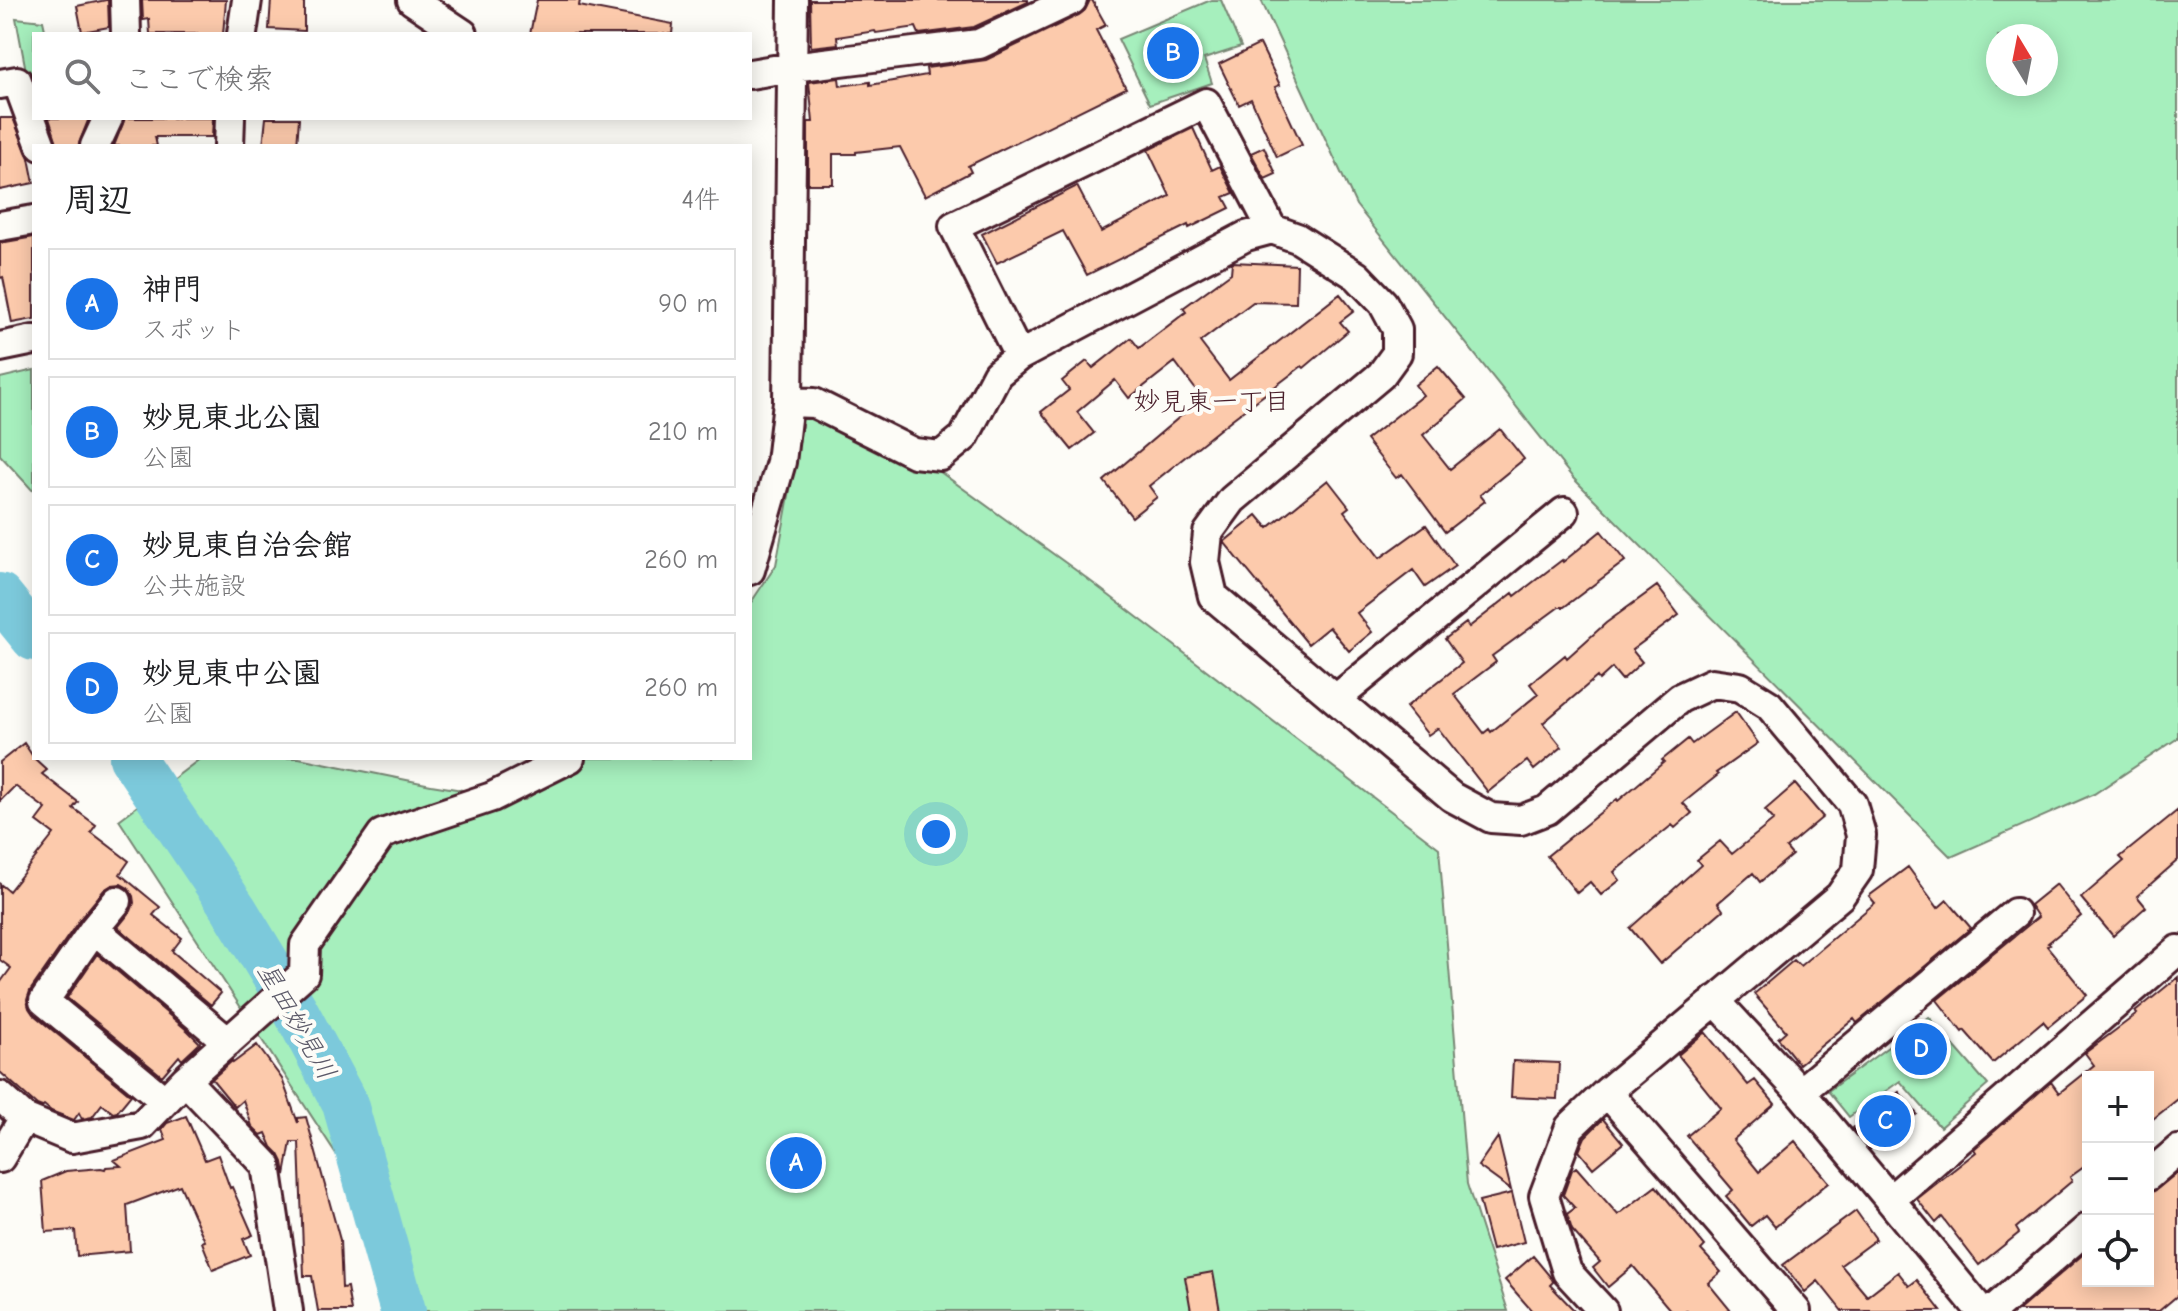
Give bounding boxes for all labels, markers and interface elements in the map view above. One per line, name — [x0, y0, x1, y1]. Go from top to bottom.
pin: B — [1147, 23, 1199, 83]
north arrow — [1986, 24, 2058, 96]
search box — [32, 32, 752, 120]
icon: search — [60, 54, 104, 98]
text: ここで検索 — [124, 62, 274, 97]
text: 周辺 — [64, 180, 132, 220]
text: 4件 — [681, 185, 720, 215]
text: 神門 — [142, 272, 202, 307]
text: A — [85, 289, 99, 319]
text: 90 m — [658, 289, 718, 319]
text: スポット — [142, 315, 246, 345]
district label: 妙見東一丁目 — [1134, 387, 1290, 417]
text: 妙見東北公園 — [142, 400, 322, 435]
text: B — [84, 417, 100, 447]
text: 210 m — [648, 417, 718, 447]
text: 公園 — [142, 443, 194, 473]
text: 妙見東自治会館 — [142, 528, 352, 563]
text: C — [84, 545, 100, 575]
text: 260 m — [644, 545, 718, 575]
text: 公共施設 — [142, 571, 246, 601]
text: 妙見東中公園 — [142, 656, 322, 691]
text: D — [84, 673, 100, 703]
text: 260 m — [644, 673, 718, 703]
text: 公園 — [142, 699, 194, 729]
your location — [916, 814, 956, 854]
water label: 星田妙見川 — [251, 958, 342, 1085]
pin: D — [1895, 1019, 1947, 1079]
map controls — [2082, 1071, 2154, 1287]
button: + — [2082, 1071, 2154, 1143]
pin: C — [1859, 1091, 1911, 1151]
pin: A — [770, 1133, 822, 1193]
button: − — [2082, 1143, 2154, 1215]
button: locate — [2082, 1215, 2154, 1287]

